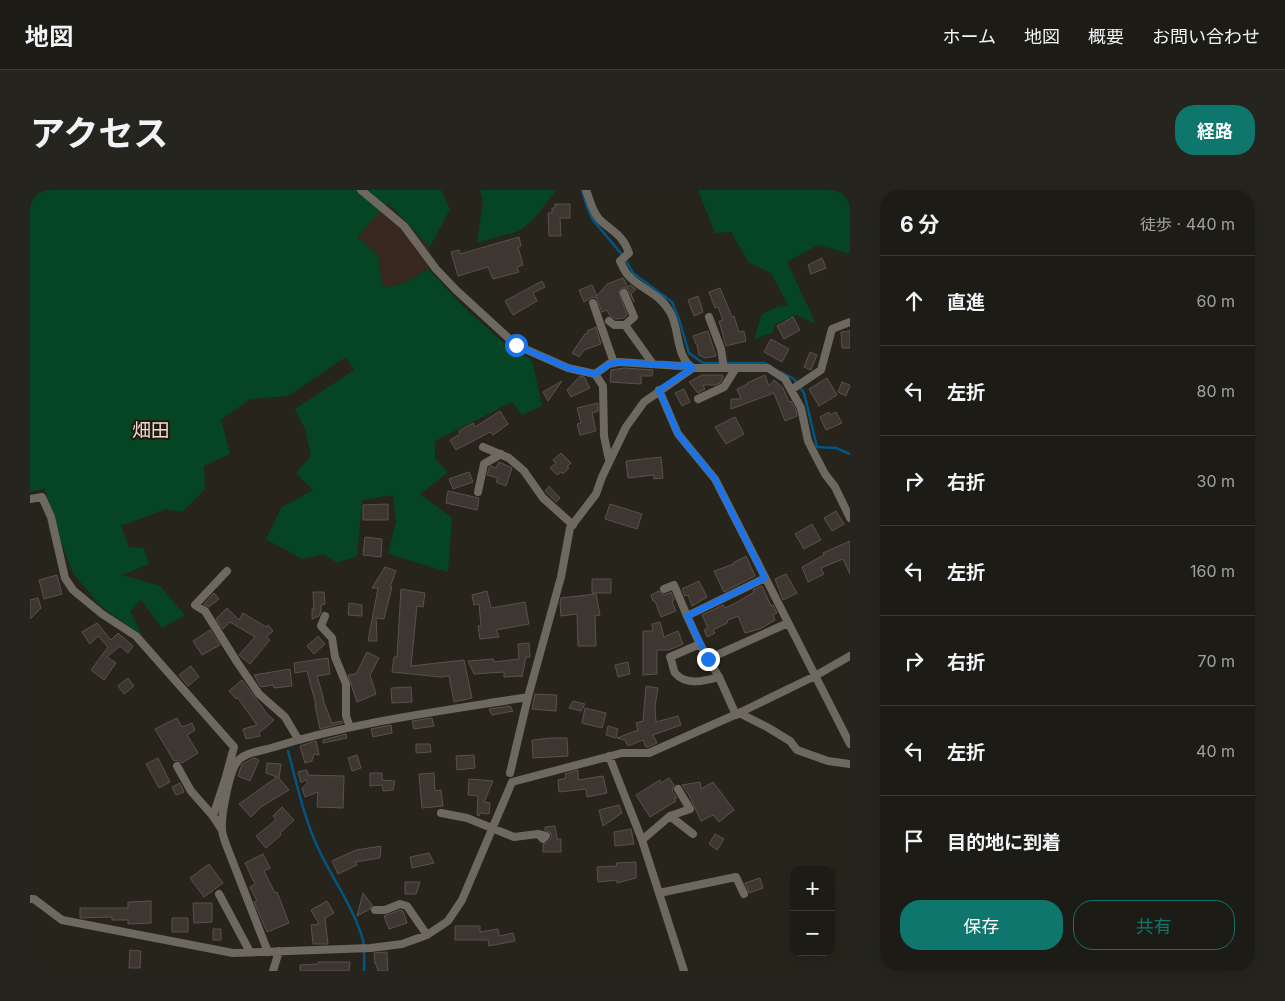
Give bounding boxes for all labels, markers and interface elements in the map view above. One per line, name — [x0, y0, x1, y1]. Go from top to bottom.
text: 地図 — [25, 22, 73, 51]
text: ホーム — [943, 26, 996, 47]
text: 地図 — [1024, 26, 1060, 47]
text: 概要 — [1088, 26, 1124, 47]
text: お問い合わせ — [1152, 26, 1260, 47]
button: 経路 — [1175, 105, 1255, 155]
text: アクセス — [30, 112, 168, 154]
text: 6 分 — [900, 212, 940, 237]
text: 徒歩 · 440 m — [1140, 214, 1235, 234]
icon: ahead — [900, 287, 928, 315]
text: 直進 — [947, 291, 985, 314]
text: 60 m — [1196, 291, 1235, 311]
route start — [505, 334, 528, 357]
icon: left — [900, 377, 928, 405]
text: 左折 — [947, 381, 985, 404]
text: 80 m — [1196, 381, 1235, 401]
district label: 畑田 — [132, 419, 170, 442]
icon: right — [900, 467, 928, 495]
text: 右折 — [947, 471, 985, 494]
text: 30 m — [1197, 471, 1235, 491]
icon: left — [900, 557, 928, 585]
text: 左折 — [947, 561, 985, 584]
text: 160 m — [1190, 561, 1235, 581]
icon: right — [900, 647, 928, 675]
route end — [697, 648, 720, 671]
text: 右折 — [947, 651, 985, 674]
text: 70 m — [1198, 651, 1235, 671]
icon: left — [900, 737, 928, 765]
text: 左折 — [947, 741, 985, 764]
text: 40 m — [1196, 741, 1235, 761]
icon: arrive — [900, 827, 928, 855]
text: 目的地に到着 — [947, 831, 1061, 854]
map controls — [790, 866, 835, 956]
button: + — [790, 866, 835, 911]
button: 保存 — [900, 900, 1063, 950]
button: 共有 — [1073, 900, 1235, 950]
button: − — [790, 911, 835, 956]

